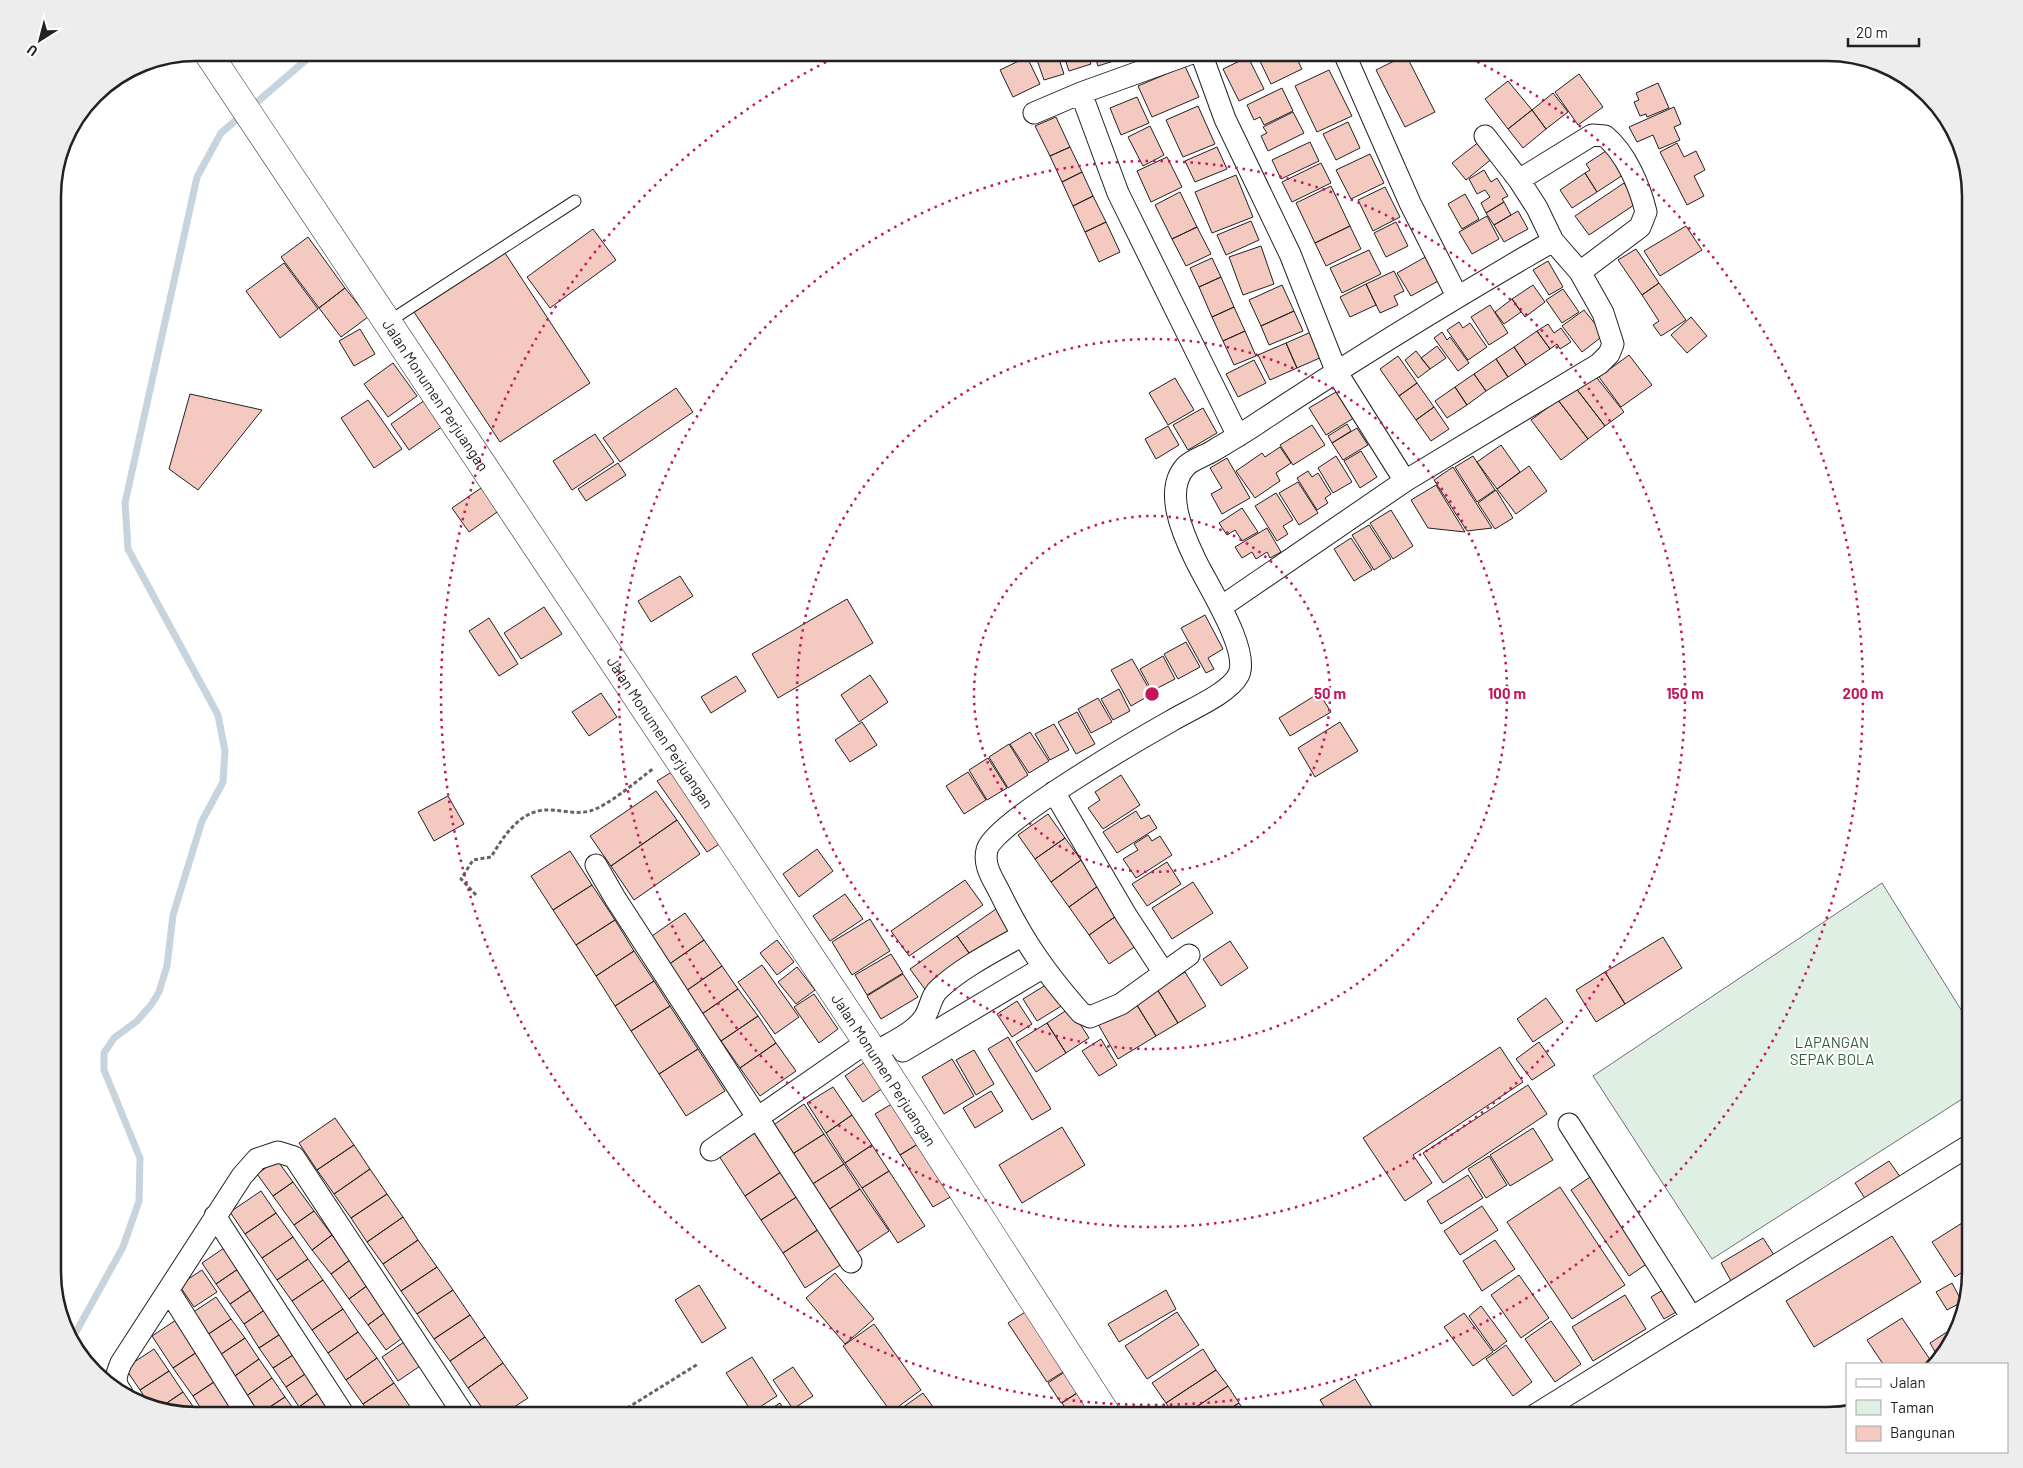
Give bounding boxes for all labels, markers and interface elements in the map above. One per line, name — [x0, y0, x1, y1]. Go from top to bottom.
north arrow — [15, 15, 65, 65]
scale bar — [1848, 15, 1919, 47]
text: 20 m — [1856, 23, 1888, 41]
text: U — [23, 41, 41, 60]
street label: Jalan Monumen Perjuangan — [379, 316, 493, 474]
street label: Jalan Monumen Perjuangan — [604, 653, 717, 811]
text: 50 m — [1314, 684, 1346, 702]
text: 100 m — [1488, 684, 1526, 702]
text: 150 m — [1666, 684, 1704, 702]
text: 200 m — [1842, 684, 1884, 702]
centre of rings — [1143, 685, 1161, 703]
street label: Jalan Monumen Perjuangan — [828, 990, 940, 1149]
park label: LAPANGAN SEPAK BOLA — [1790, 1033, 1874, 1068]
legend — [1846, 1363, 2008, 1453]
text: Jalan — [1890, 1373, 1926, 1391]
text: Taman — [1890, 1398, 1934, 1416]
text: Bangunan — [1890, 1423, 1955, 1441]

